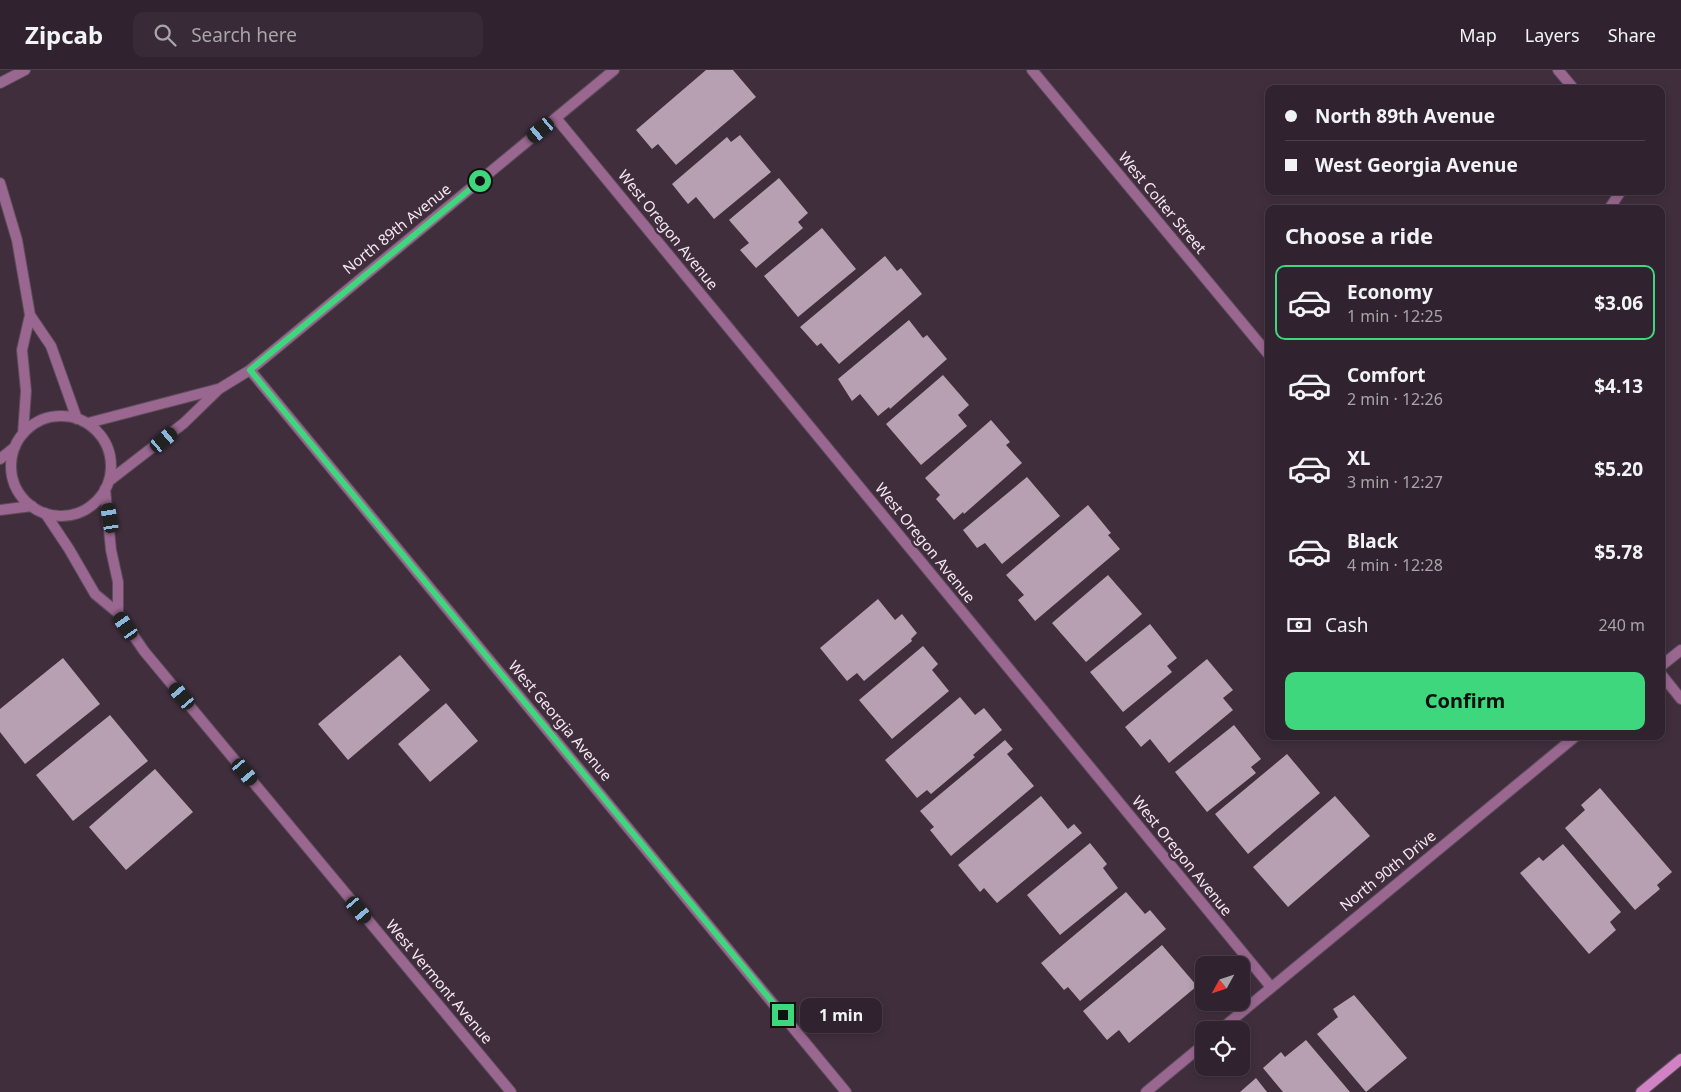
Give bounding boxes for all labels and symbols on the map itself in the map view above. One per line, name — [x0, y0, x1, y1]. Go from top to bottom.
car — [524, 115, 557, 145]
street label: West Colter Street — [1114, 147, 1212, 258]
street label: West Oregon Avenue — [614, 165, 723, 293]
route start — [469, 170, 491, 192]
street label: North 89th Avenue — [338, 178, 455, 278]
car — [147, 425, 180, 455]
street label: West Oregon Avenue — [871, 478, 980, 606]
car — [100, 502, 119, 534]
car — [111, 609, 140, 643]
street label: West Georgia Avenue — [505, 656, 617, 785]
car — [166, 680, 197, 712]
car — [229, 756, 260, 788]
street label: West Oregon Avenue — [1128, 791, 1237, 919]
street label: North 90th Drive — [1335, 825, 1440, 915]
car — [343, 894, 374, 926]
street label: West Vermont Avenue — [382, 915, 498, 1048]
north arrow — [1195, 956, 1250, 1011]
callout: 1 min — [800, 998, 883, 1032]
route end — [772, 1004, 794, 1026]

